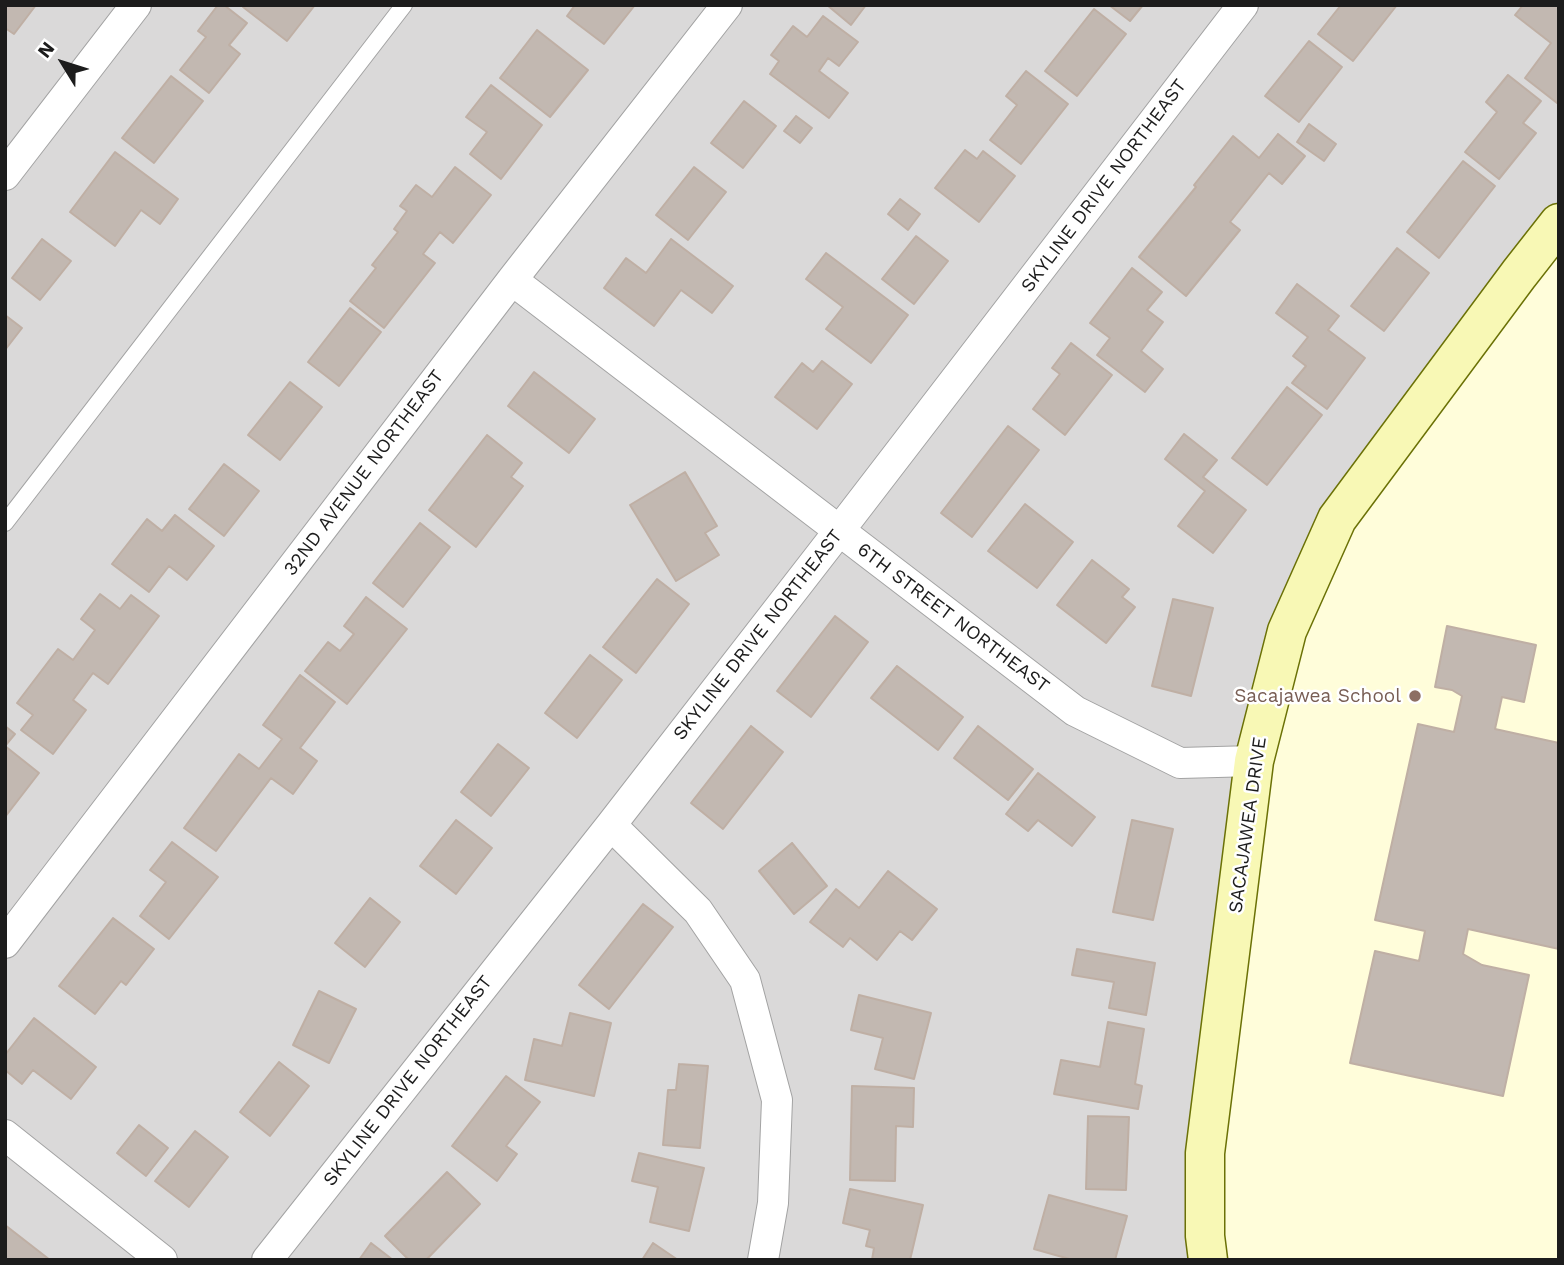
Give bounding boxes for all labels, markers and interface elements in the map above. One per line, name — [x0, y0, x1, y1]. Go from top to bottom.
north arrow — [28, 28, 98, 98]
text: N — [33, 37, 59, 62]
street label: SKYLINE DRIVE NORTHEAST — [1016, 75, 1192, 297]
street label: 32ND AVENUE NORTHEAST — [279, 366, 449, 580]
street label: SKYLINE DRIVE NORTHEAST — [669, 525, 847, 745]
street label: 6TH STREET NORTHEAST — [852, 538, 1054, 698]
place label: Sacajawea School — [1234, 685, 1401, 707]
marker: Sacajawea School — [1407, 688, 1423, 704]
street label: SACAJAWEA DRIVE — [1224, 735, 1272, 915]
street label: SKYLINE DRIVE NORTHEAST — [319, 971, 497, 1191]

